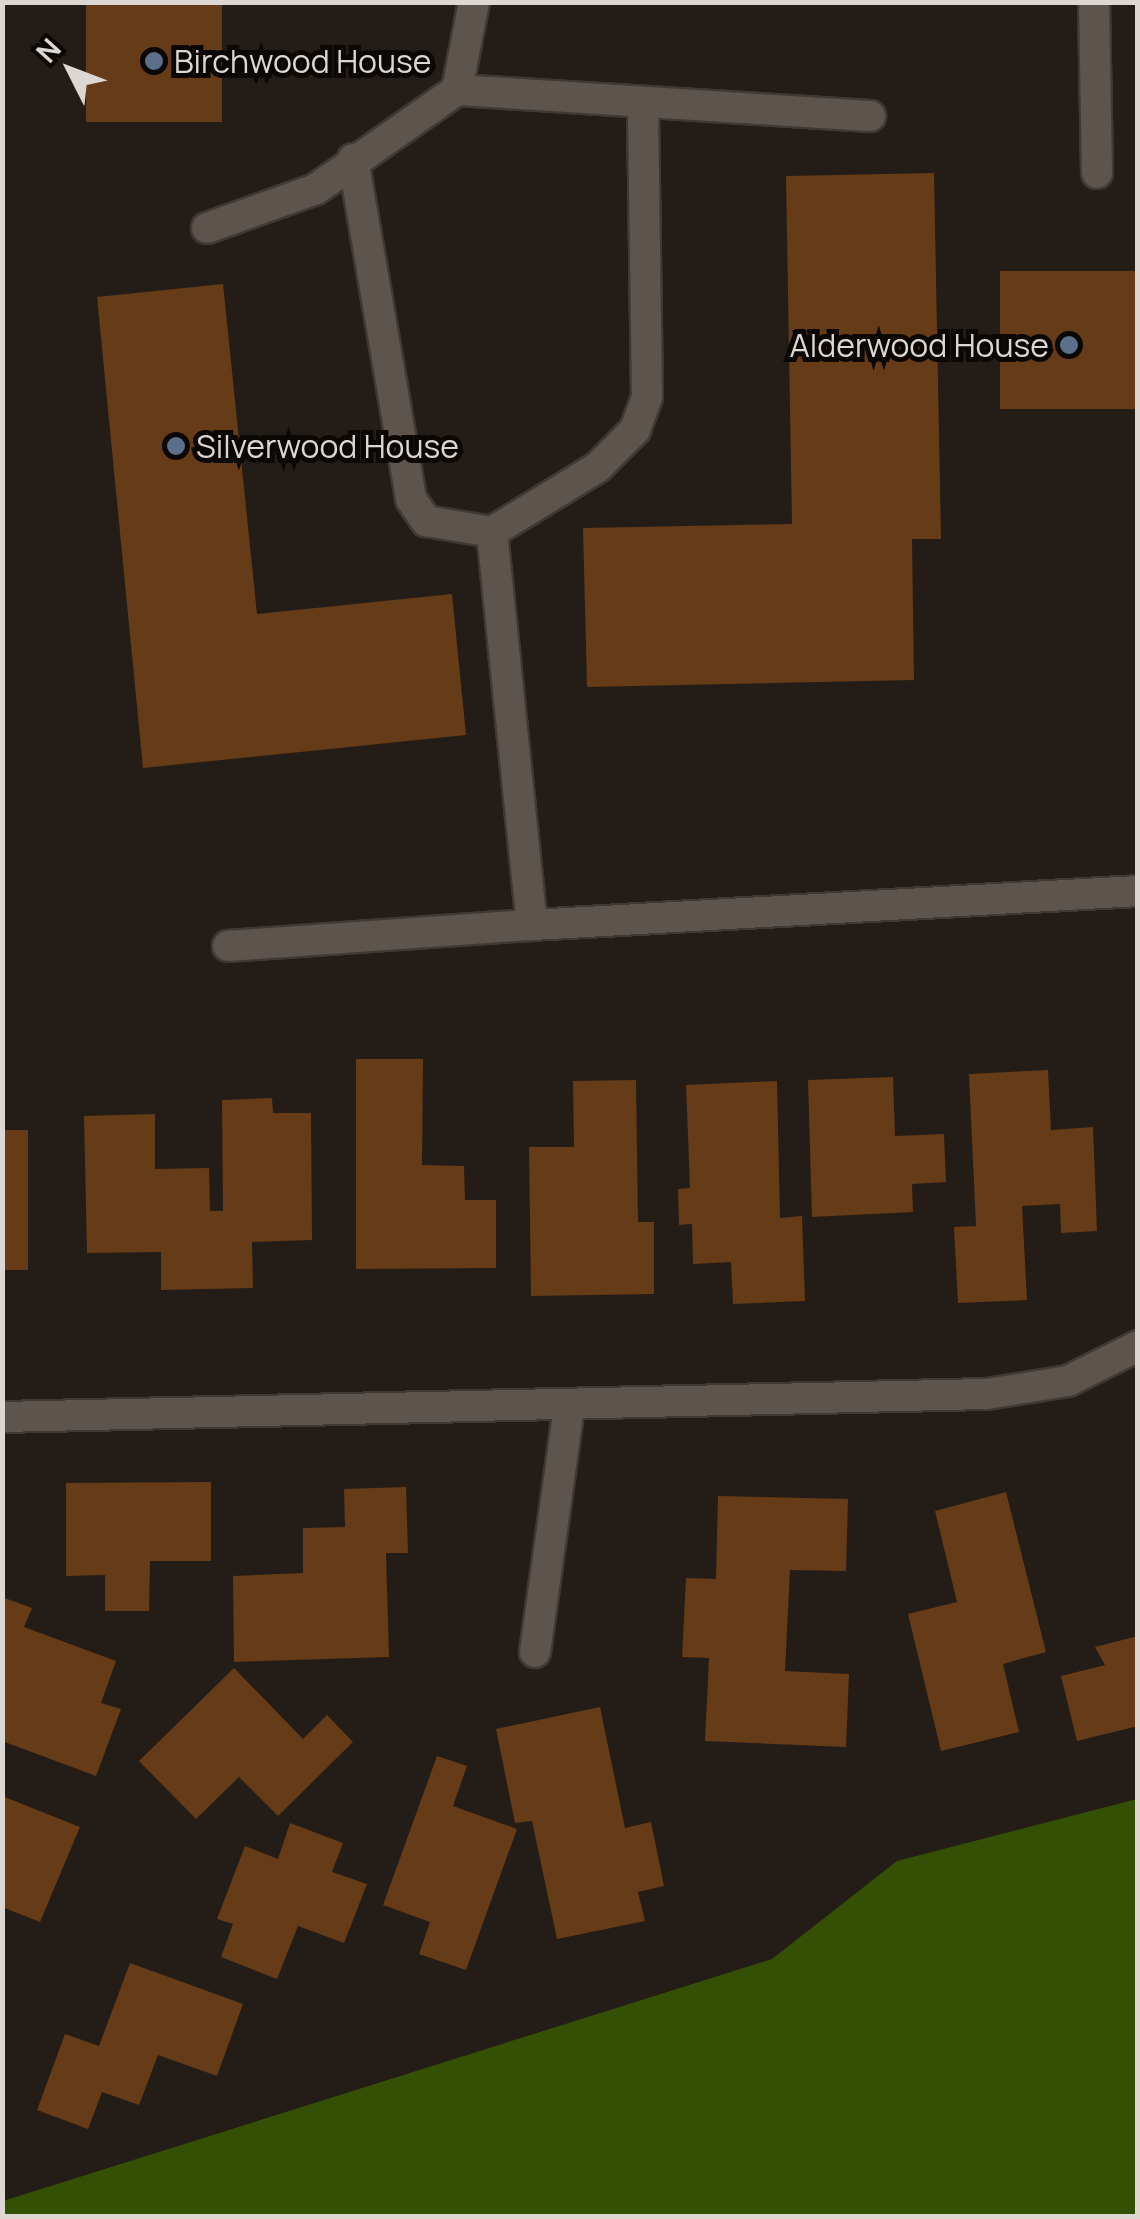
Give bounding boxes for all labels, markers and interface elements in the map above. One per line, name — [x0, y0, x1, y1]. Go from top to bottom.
north arrow — [20, 20, 120, 120]
text: N — [27, 30, 69, 70]
place label: Birchwood House — [174, 42, 432, 80]
marker: Birchwood House — [143, 50, 165, 72]
place label: Alderwood House — [790, 326, 1049, 364]
marker: Alderwood House — [1058, 334, 1080, 356]
place label: Silverwood House — [196, 427, 459, 465]
marker: Silverwood House — [165, 435, 187, 457]

